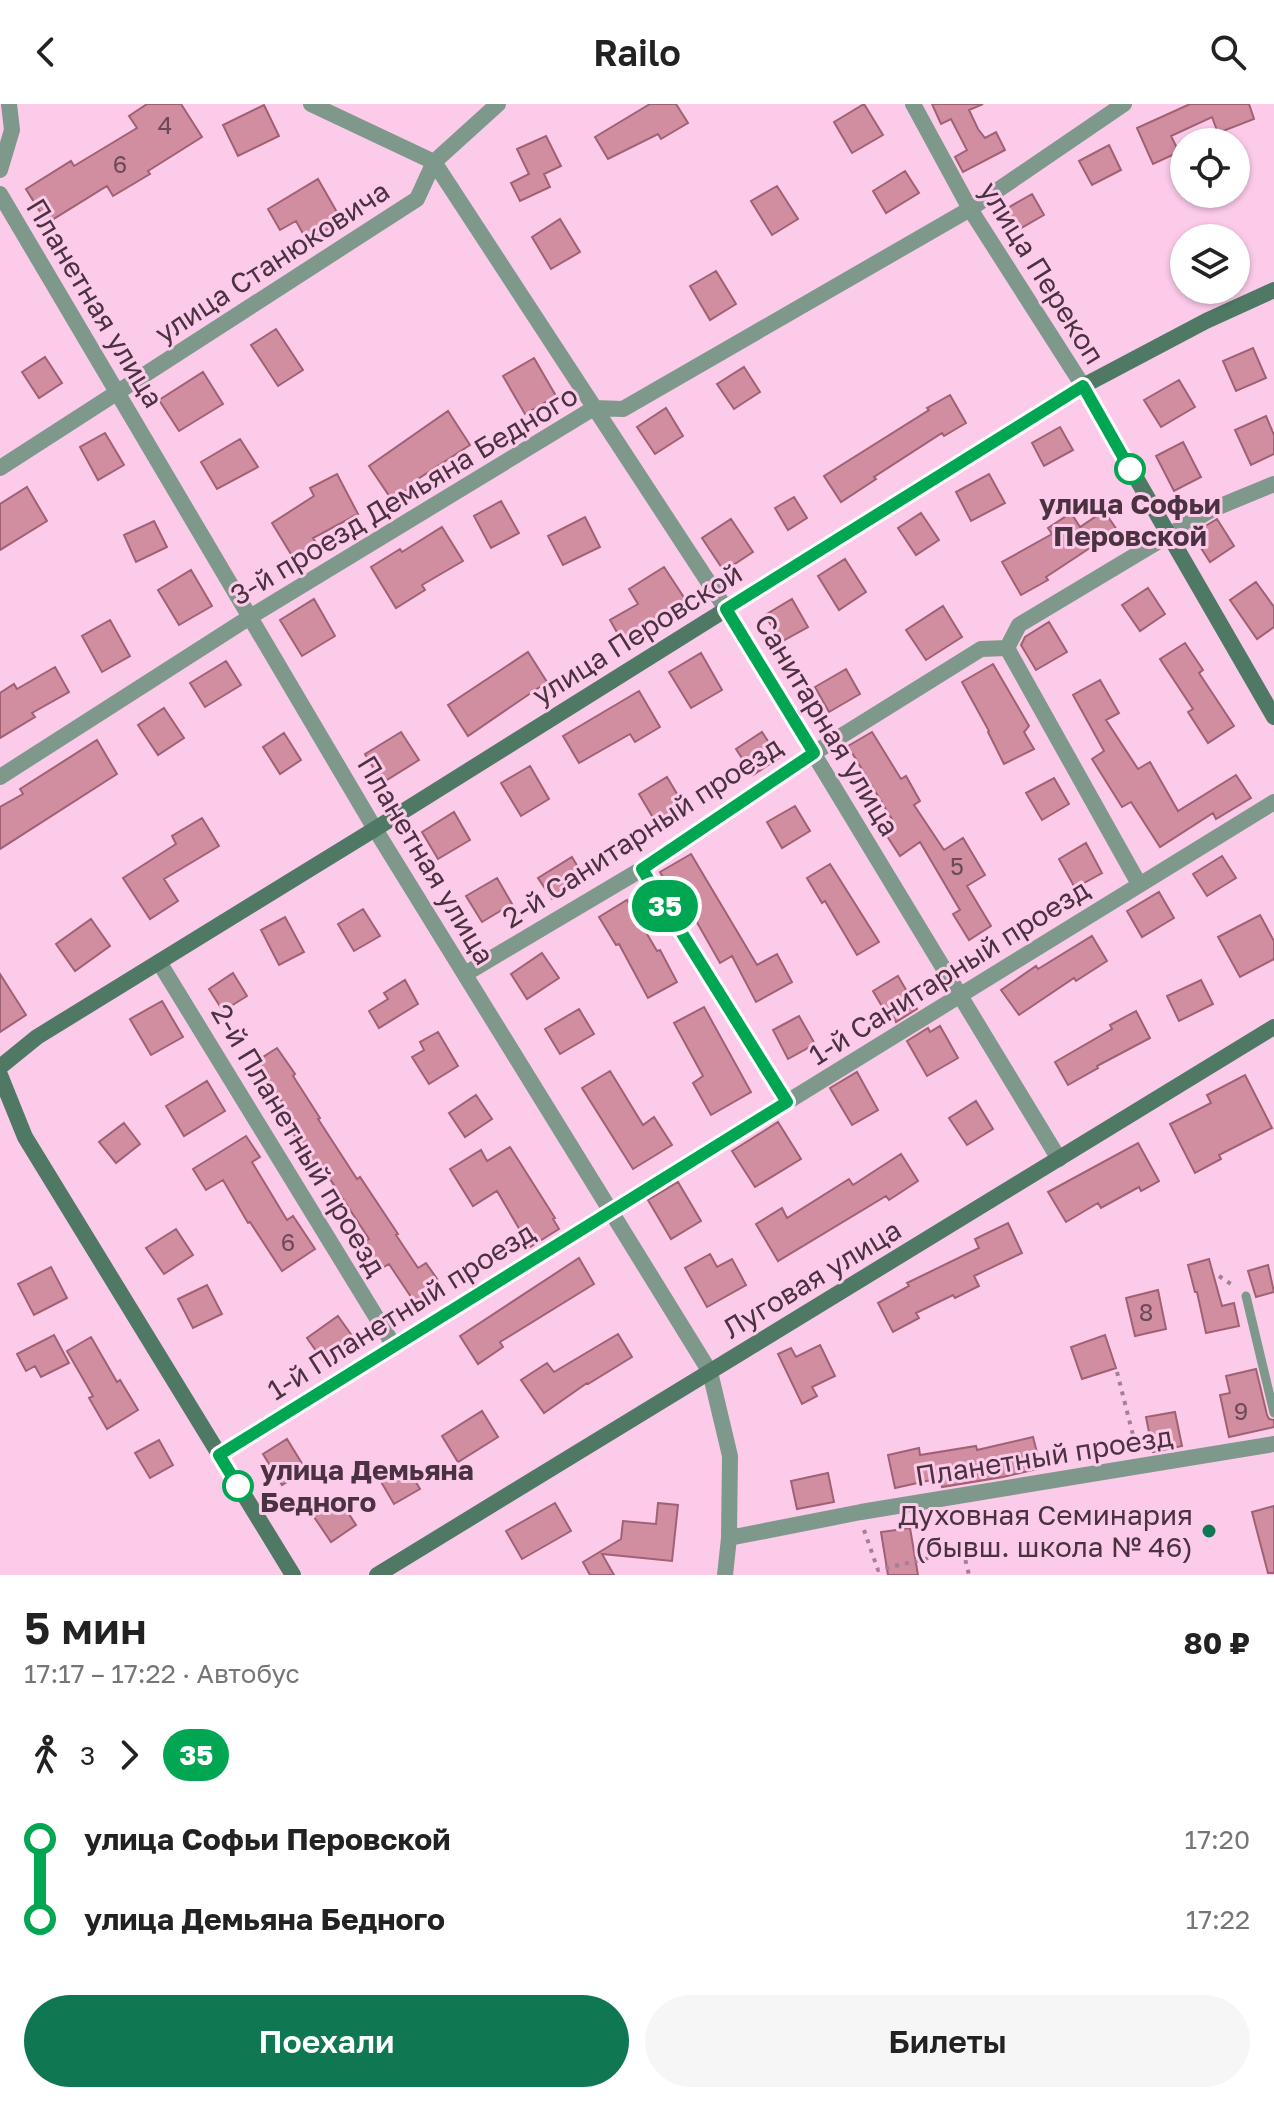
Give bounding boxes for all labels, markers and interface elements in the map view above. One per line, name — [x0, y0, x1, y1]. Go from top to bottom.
icon: back — [24, 30, 68, 74]
icon: search — [1206, 30, 1250, 74]
text: Railo — [593, 31, 681, 74]
house number: 4 — [158, 110, 172, 139]
map controls — [1170, 128, 1250, 304]
button: locate — [1170, 128, 1250, 208]
house number: 6 — [113, 149, 127, 178]
street label: улица Станюковича — [148, 174, 395, 350]
street label: улица Перекоп — [973, 175, 1112, 370]
street label: Планетная улица — [20, 192, 171, 413]
button: layers — [1170, 224, 1250, 304]
street label: 3-й проезд Демьяна Бедного — [224, 378, 583, 611]
marker: улица Софьи Перовской — [1115, 454, 1145, 484]
place label: улица Софьи Перовской — [1039, 487, 1221, 552]
street label: улица Перовской — [526, 556, 748, 711]
street label: Санитарная улица — [748, 608, 907, 842]
street label: 2-й Санитарный проезд — [496, 729, 788, 934]
street label: Планетная улица — [351, 749, 502, 970]
house number: 5 — [950, 851, 964, 880]
street label: 1-й Санитарный проезд — [803, 872, 1095, 1071]
line badge: 35 — [629, 880, 701, 932]
text: 35 — [648, 889, 682, 922]
street label: 2-й Планетный проезд — [205, 998, 394, 1282]
street label: Луговая улица — [717, 1212, 907, 1345]
street label: 1-й Планетный проезд — [261, 1215, 540, 1406]
house number: 6 — [281, 1227, 295, 1256]
house number: 8 — [1139, 1297, 1153, 1326]
house number: 9 — [1234, 1396, 1248, 1425]
street label: Планетный проезд — [913, 1419, 1175, 1492]
place label: улица Демьяна Бедного — [260, 1453, 474, 1518]
marker: улица Демьяна Бедного — [223, 1471, 253, 1501]
place label: Духовная Семинария (бывш. школа № 46) — [898, 1498, 1193, 1563]
marker: Духовная Семинария (бывш. школа № 46) — [1200, 1522, 1218, 1540]
text: 5 мин — [24, 1601, 147, 1654]
text: 80 ₽ — [1184, 1625, 1250, 1661]
text: 17:17 – 17:22 · Автобус — [24, 1658, 300, 1689]
icon: walk — [24, 1733, 68, 1777]
icon: forward — [107, 1733, 151, 1777]
text: 35 — [179, 1738, 213, 1771]
text: 3 — [80, 1740, 95, 1771]
text: улица Софьи Перовской — [84, 1821, 451, 1857]
text: 17:20 — [1185, 1824, 1250, 1855]
text: улица Демьяна Бедного — [84, 1901, 445, 1937]
text: 17:22 — [1186, 1904, 1250, 1935]
button: Поехали — [24, 1995, 629, 2087]
button: Билеты — [645, 1995, 1250, 2087]

